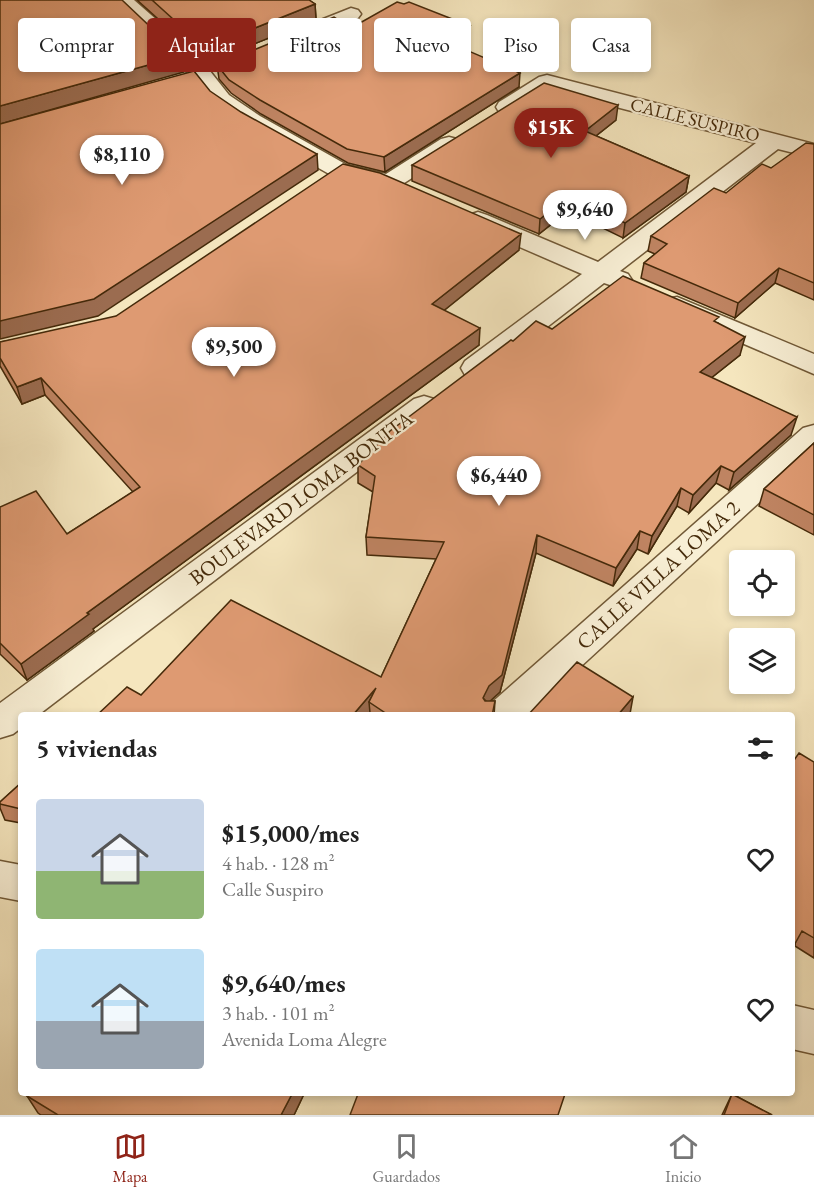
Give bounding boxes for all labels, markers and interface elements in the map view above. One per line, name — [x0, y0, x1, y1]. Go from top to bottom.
chip: Comprar — [18, 18, 135, 72]
chip: Alquilar — [147, 18, 256, 72]
chip: Filtros — [268, 18, 362, 72]
chip: Nuevo — [374, 18, 471, 72]
chip: Piso — [483, 18, 559, 72]
chip: Casa — [571, 18, 651, 72]
street label: CALLE SUSPIRO — [628, 92, 762, 147]
pin: $15K — [515, 108, 587, 159]
text: $15K — [528, 114, 574, 140]
pin: $8,110 — [73, 135, 171, 186]
text: $8,110 — [94, 141, 150, 167]
pin: $9,640 — [536, 190, 634, 241]
text: $9,640 — [557, 196, 613, 222]
pin: $9,500 — [185, 327, 283, 378]
text: $9,500 — [206, 333, 262, 359]
street label: BOULEVARD LOMA BONITA — [183, 404, 419, 591]
pin: $6,440 — [450, 456, 548, 507]
text: $6,440 — [471, 462, 527, 488]
street label: CALLE VILLA LOMA 2 — [570, 494, 745, 655]
map controls — [729, 550, 795, 694]
button: locate — [729, 550, 795, 616]
button: layers — [729, 628, 795, 694]
text: 5 viviendas — [36, 731, 157, 765]
icon: filters — [744, 732, 777, 765]
text: $15,000/mes — [222, 816, 359, 850]
icon: home — [84, 823, 156, 895]
icon: heart — [744, 843, 777, 876]
text: 4 hab. · 128 m² — [222, 850, 335, 876]
text: Calle Suspiro — [222, 876, 324, 902]
text: $9,640/mes — [222, 966, 346, 1000]
icon: home — [84, 973, 156, 1045]
icon: heart — [744, 993, 777, 1026]
text: 3 hab. · 101 m² — [222, 1000, 335, 1026]
text: Avenida Loma Alegre — [222, 1026, 387, 1052]
tab: Mapa — [113, 1130, 147, 1187]
tab: Guardados — [373, 1130, 440, 1187]
tab: Inicio — [665, 1130, 701, 1187]

